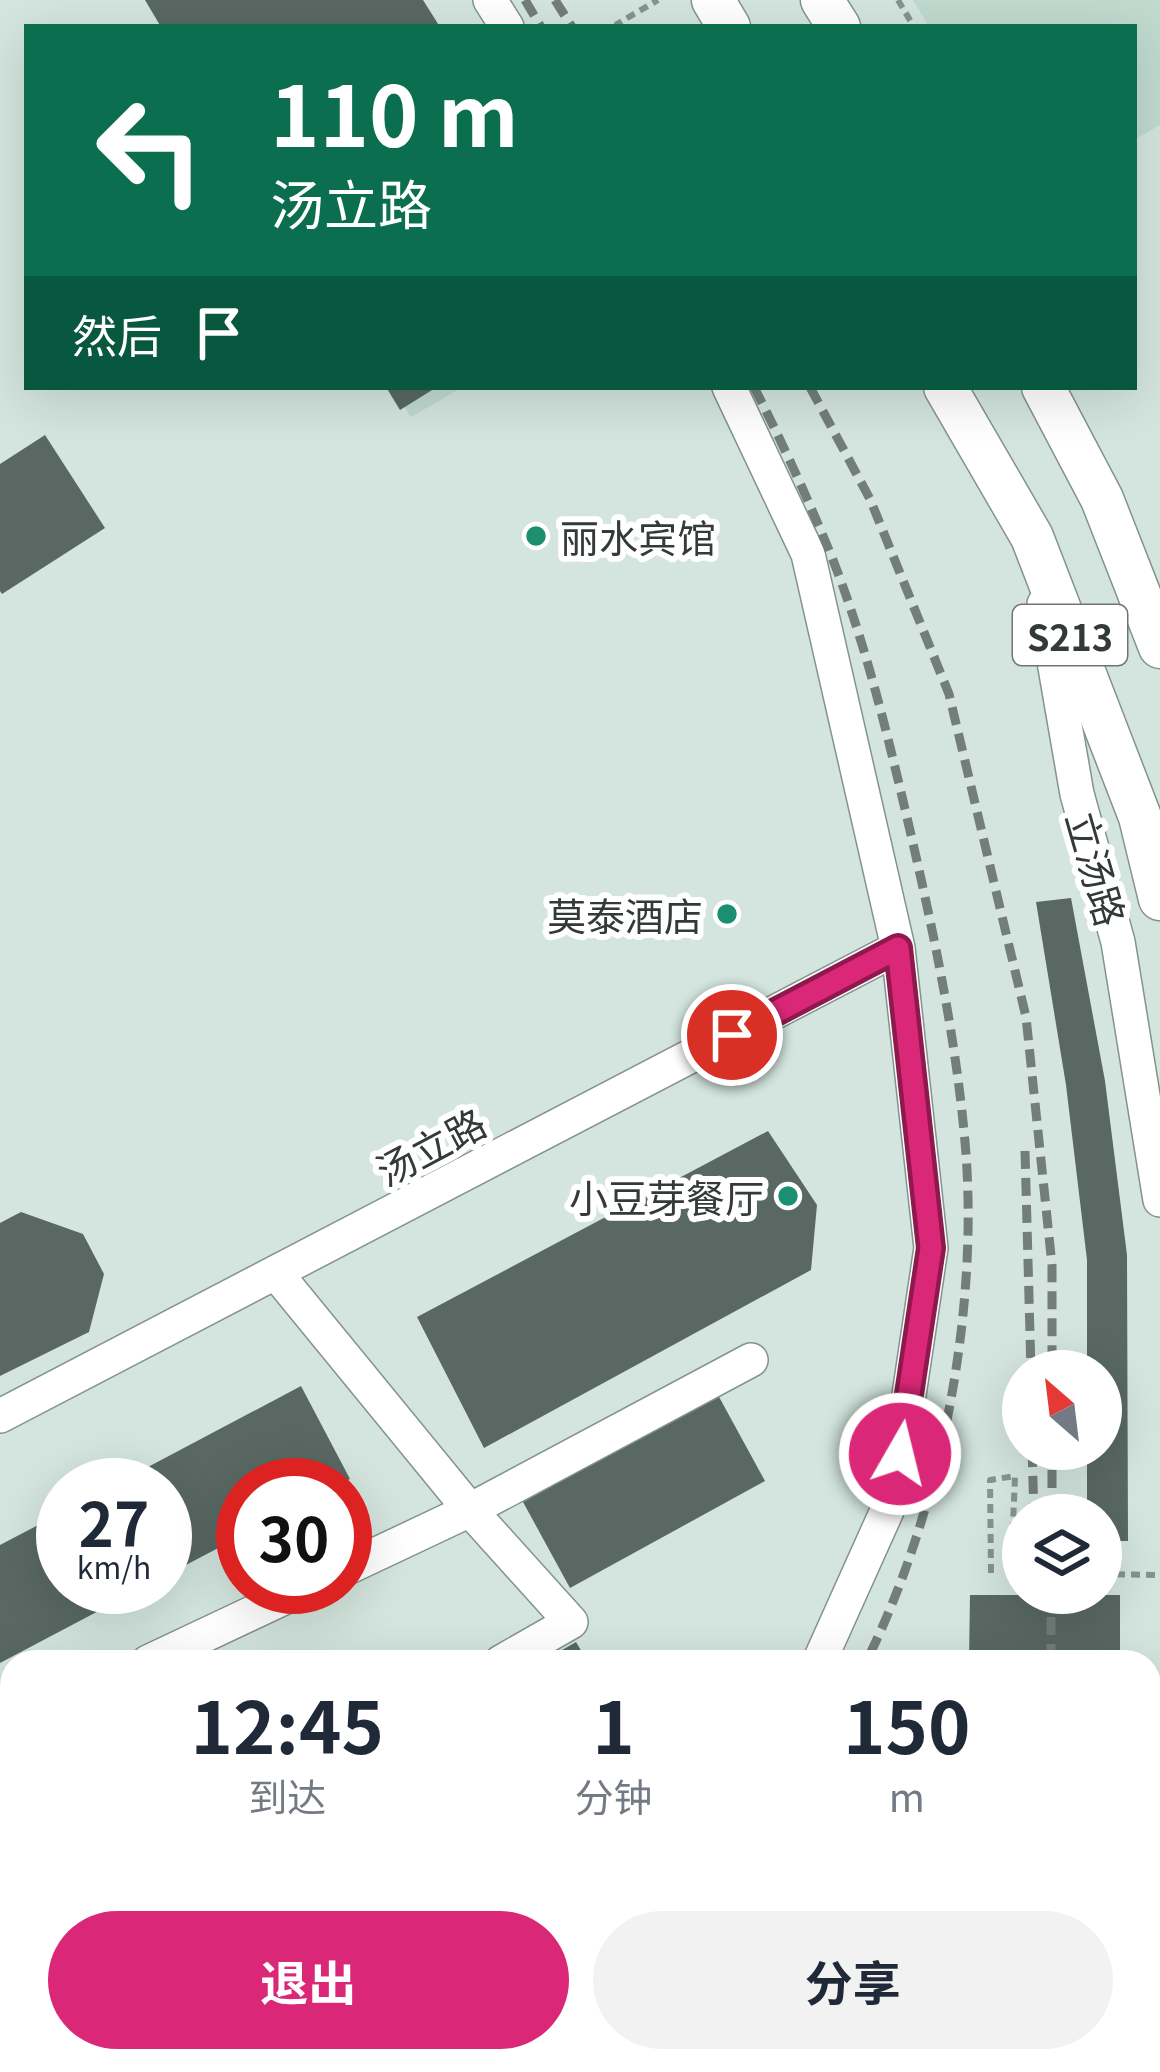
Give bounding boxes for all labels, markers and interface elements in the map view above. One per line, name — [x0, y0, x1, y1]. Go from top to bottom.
text: 110 m — [270, 50, 519, 171]
icon: left — [72, 72, 228, 228]
text: 汤立路 — [270, 162, 432, 241]
icon: arrive — [186, 300, 252, 366]
text: 然后 — [72, 301, 162, 366]
place label: 丽水宾馆 — [560, 508, 716, 564]
marker: 丽水宾馆 — [523, 523, 549, 549]
road number: S213 — [1013, 605, 1127, 665]
street label: 立汤路 — [1055, 804, 1141, 932]
place label: 莫泰酒店 — [547, 886, 703, 942]
marker: 莫泰酒店 — [714, 901, 740, 927]
pin — [681, 984, 783, 1086]
icon: arrive — [699, 1002, 765, 1068]
street label: 汤立路 — [365, 1093, 495, 1197]
place label: 小豆芽餐厅 — [569, 1168, 764, 1224]
marker: 小豆芽餐厅 — [775, 1183, 801, 1209]
north arrow — [1002, 1350, 1122, 1470]
map controls — [1002, 1350, 1122, 1614]
position arrow — [837, 1391, 963, 1517]
speed limit sign: 30 — [216, 1458, 372, 1614]
text: 27 — [79, 1477, 149, 1564]
button: layers — [1002, 1494, 1122, 1614]
text: km/h — [77, 1544, 151, 1588]
text: 12:45 — [191, 1670, 384, 1775]
text: 1 — [592, 1670, 635, 1775]
text: 150 — [843, 1670, 970, 1775]
text: 到达 — [248, 1767, 326, 1823]
text: 分钟 — [574, 1767, 652, 1823]
text: m — [889, 1767, 925, 1823]
button: 退出 — [48, 1911, 569, 2049]
button: 分享 — [593, 1911, 1113, 2049]

